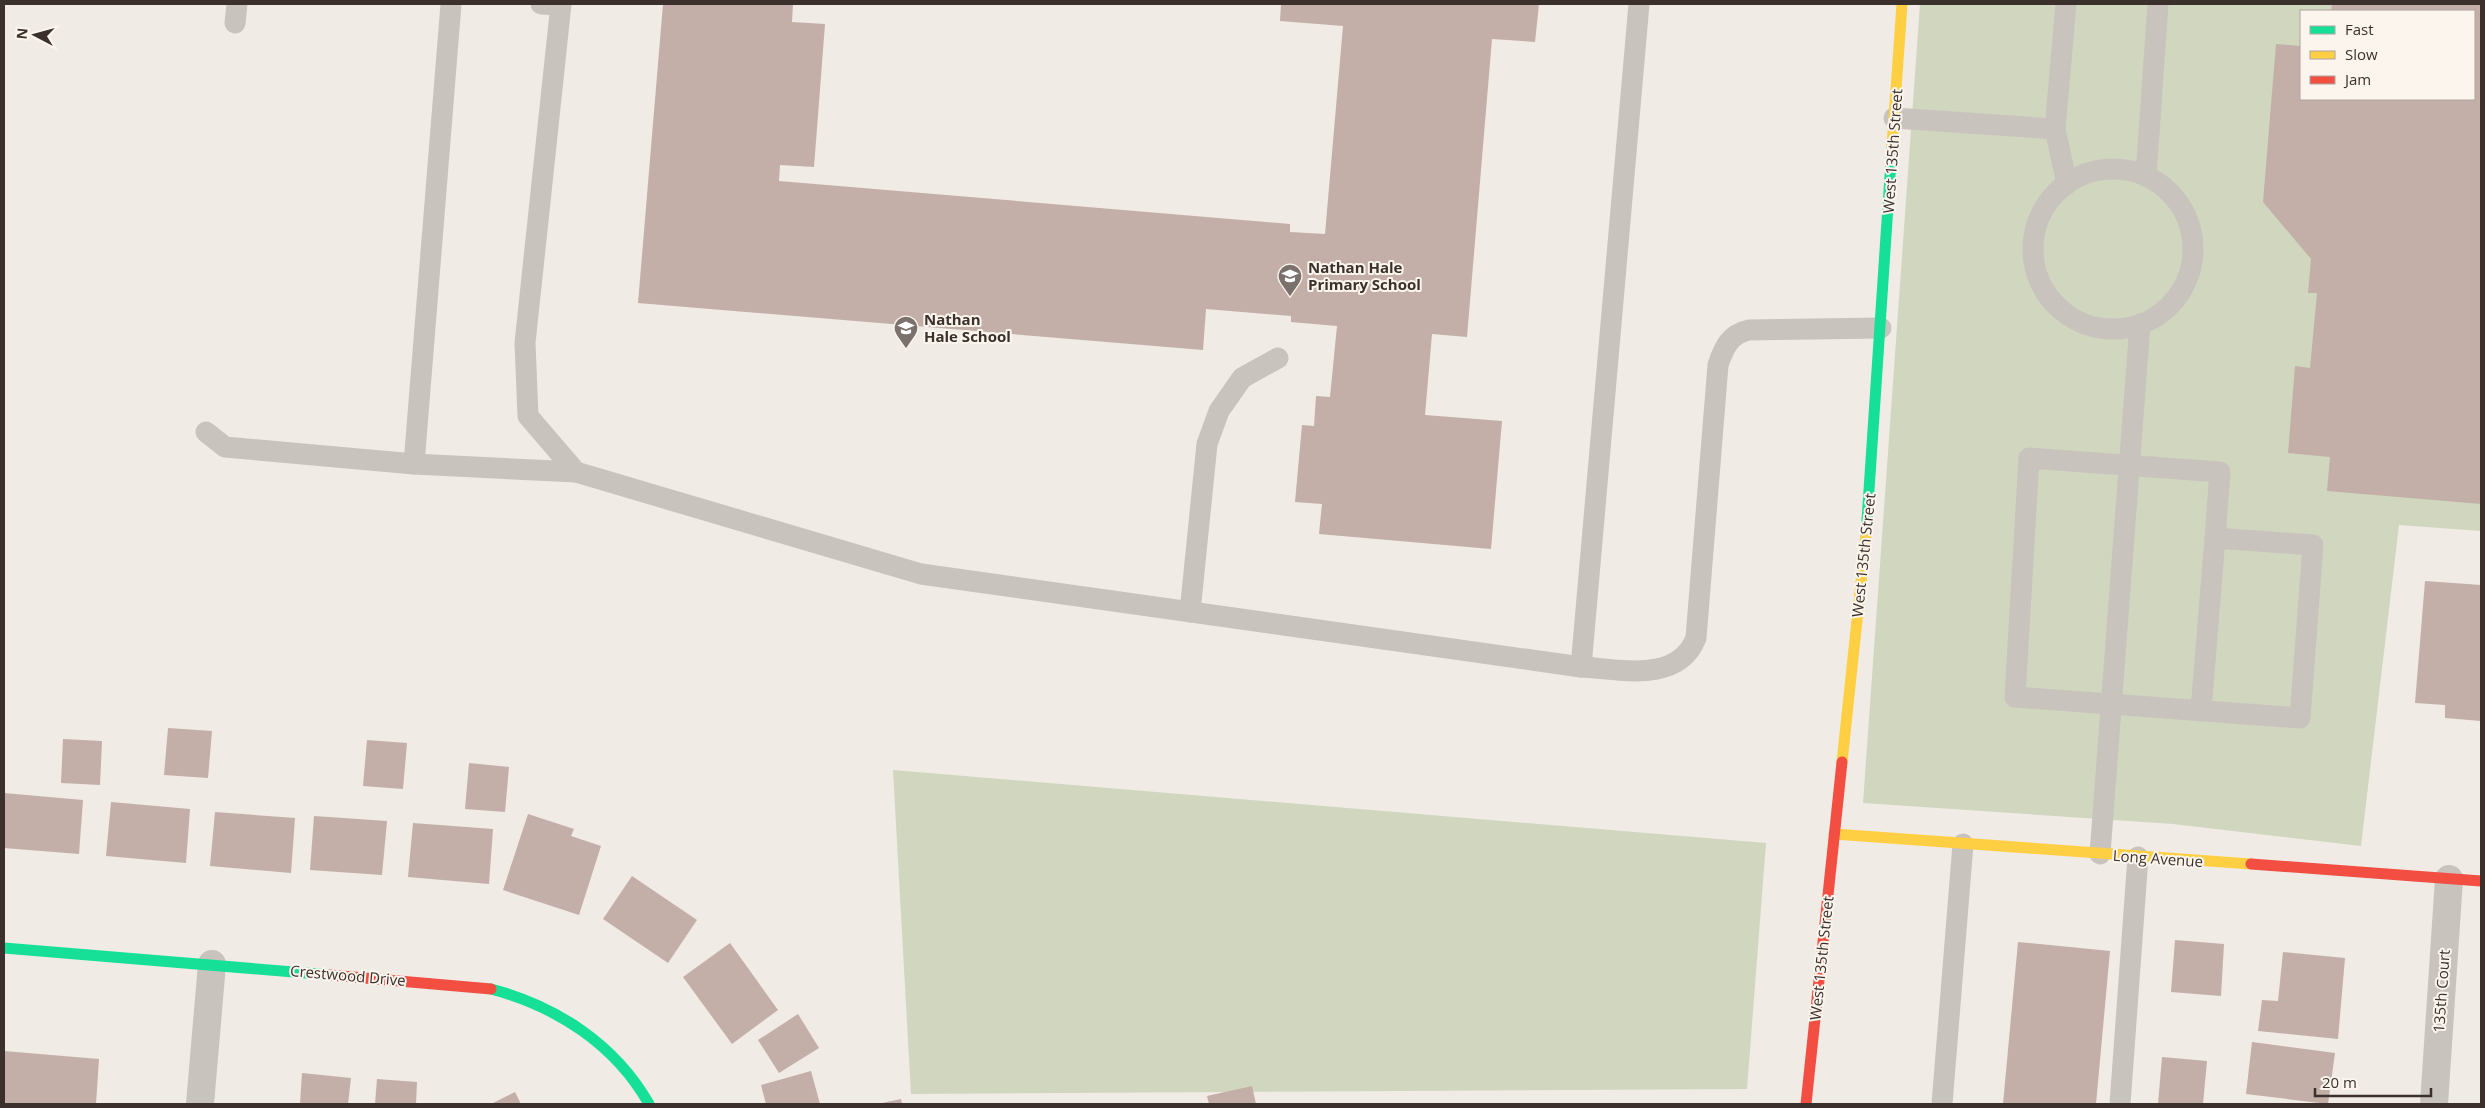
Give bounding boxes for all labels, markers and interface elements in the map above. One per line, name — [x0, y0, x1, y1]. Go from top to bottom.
north arrow — [10, 10, 60, 60]
legend — [2300, 10, 2475, 100]
text: Fast — [2345, 19, 2374, 39]
text: N — [12, 27, 32, 40]
text: Slow — [2345, 44, 2378, 64]
text: Jam — [2343, 69, 2371, 89]
street label: West 135th Street — [1878, 88, 1906, 214]
place label: Nathan Hale Primary School — [1308, 257, 1421, 294]
school or university icon: Nathan Hale Primary School — [1277, 263, 1303, 297]
place label: Nathan Hale School — [924, 309, 1011, 346]
school or university icon: Nathan Hale School — [893, 315, 919, 349]
street label: West 135th Street — [1847, 492, 1879, 618]
street label: Long Avenue — [2112, 845, 2204, 871]
street label: West 135th Street — [1805, 895, 1837, 1021]
street label: 135th Court — [2428, 949, 2454, 1033]
street label: Crestwood Drive — [289, 960, 407, 990]
scale bar — [2315, 1066, 2431, 1098]
text: 20 m — [2322, 1072, 2357, 1092]

